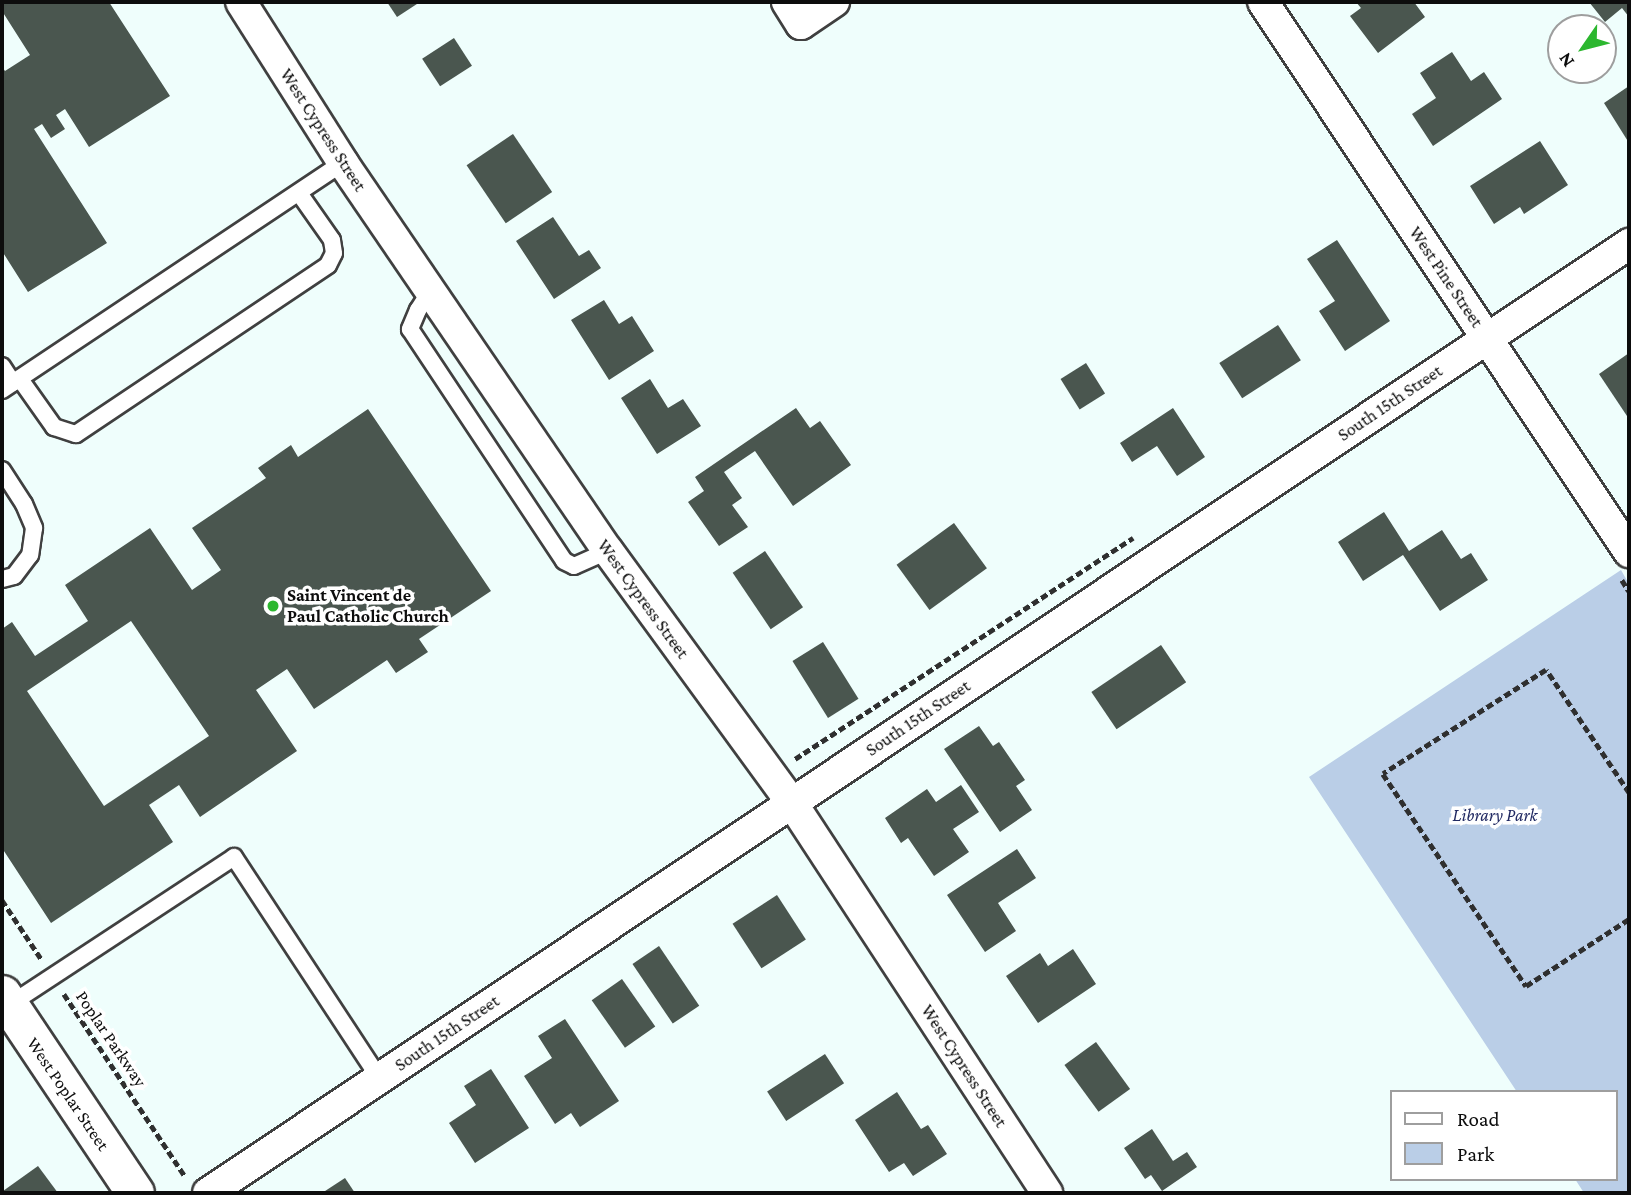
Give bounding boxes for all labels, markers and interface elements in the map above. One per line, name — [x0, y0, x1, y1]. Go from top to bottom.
north arrow — [1547, 14, 1617, 84]
text: N — [1554, 49, 1578, 72]
street label: West Cypress Street — [275, 65, 371, 195]
street label: West Pine Street — [1404, 222, 1488, 332]
street label: South 15th Street — [1334, 360, 1446, 446]
street label: West Cypress Street — [593, 535, 693, 663]
place label: Saint Vincent de Paul Catholic Church — [287, 585, 449, 628]
marker: Saint Vincent de Paul Catholic Church — [265, 598, 281, 614]
street label: South 15th Street — [862, 675, 974, 761]
park label: Library Park — [1453, 804, 1537, 826]
street label: Poplar Parkway — [71, 987, 151, 1091]
street label: South 15th Street — [391, 990, 503, 1076]
street label: West Cypress Street — [916, 1001, 1012, 1131]
street label: West Poplar Street — [22, 1033, 114, 1155]
legend — [1390, 1090, 1617, 1181]
text: Road — [1457, 1107, 1500, 1131]
text: Park — [1457, 1142, 1494, 1166]

